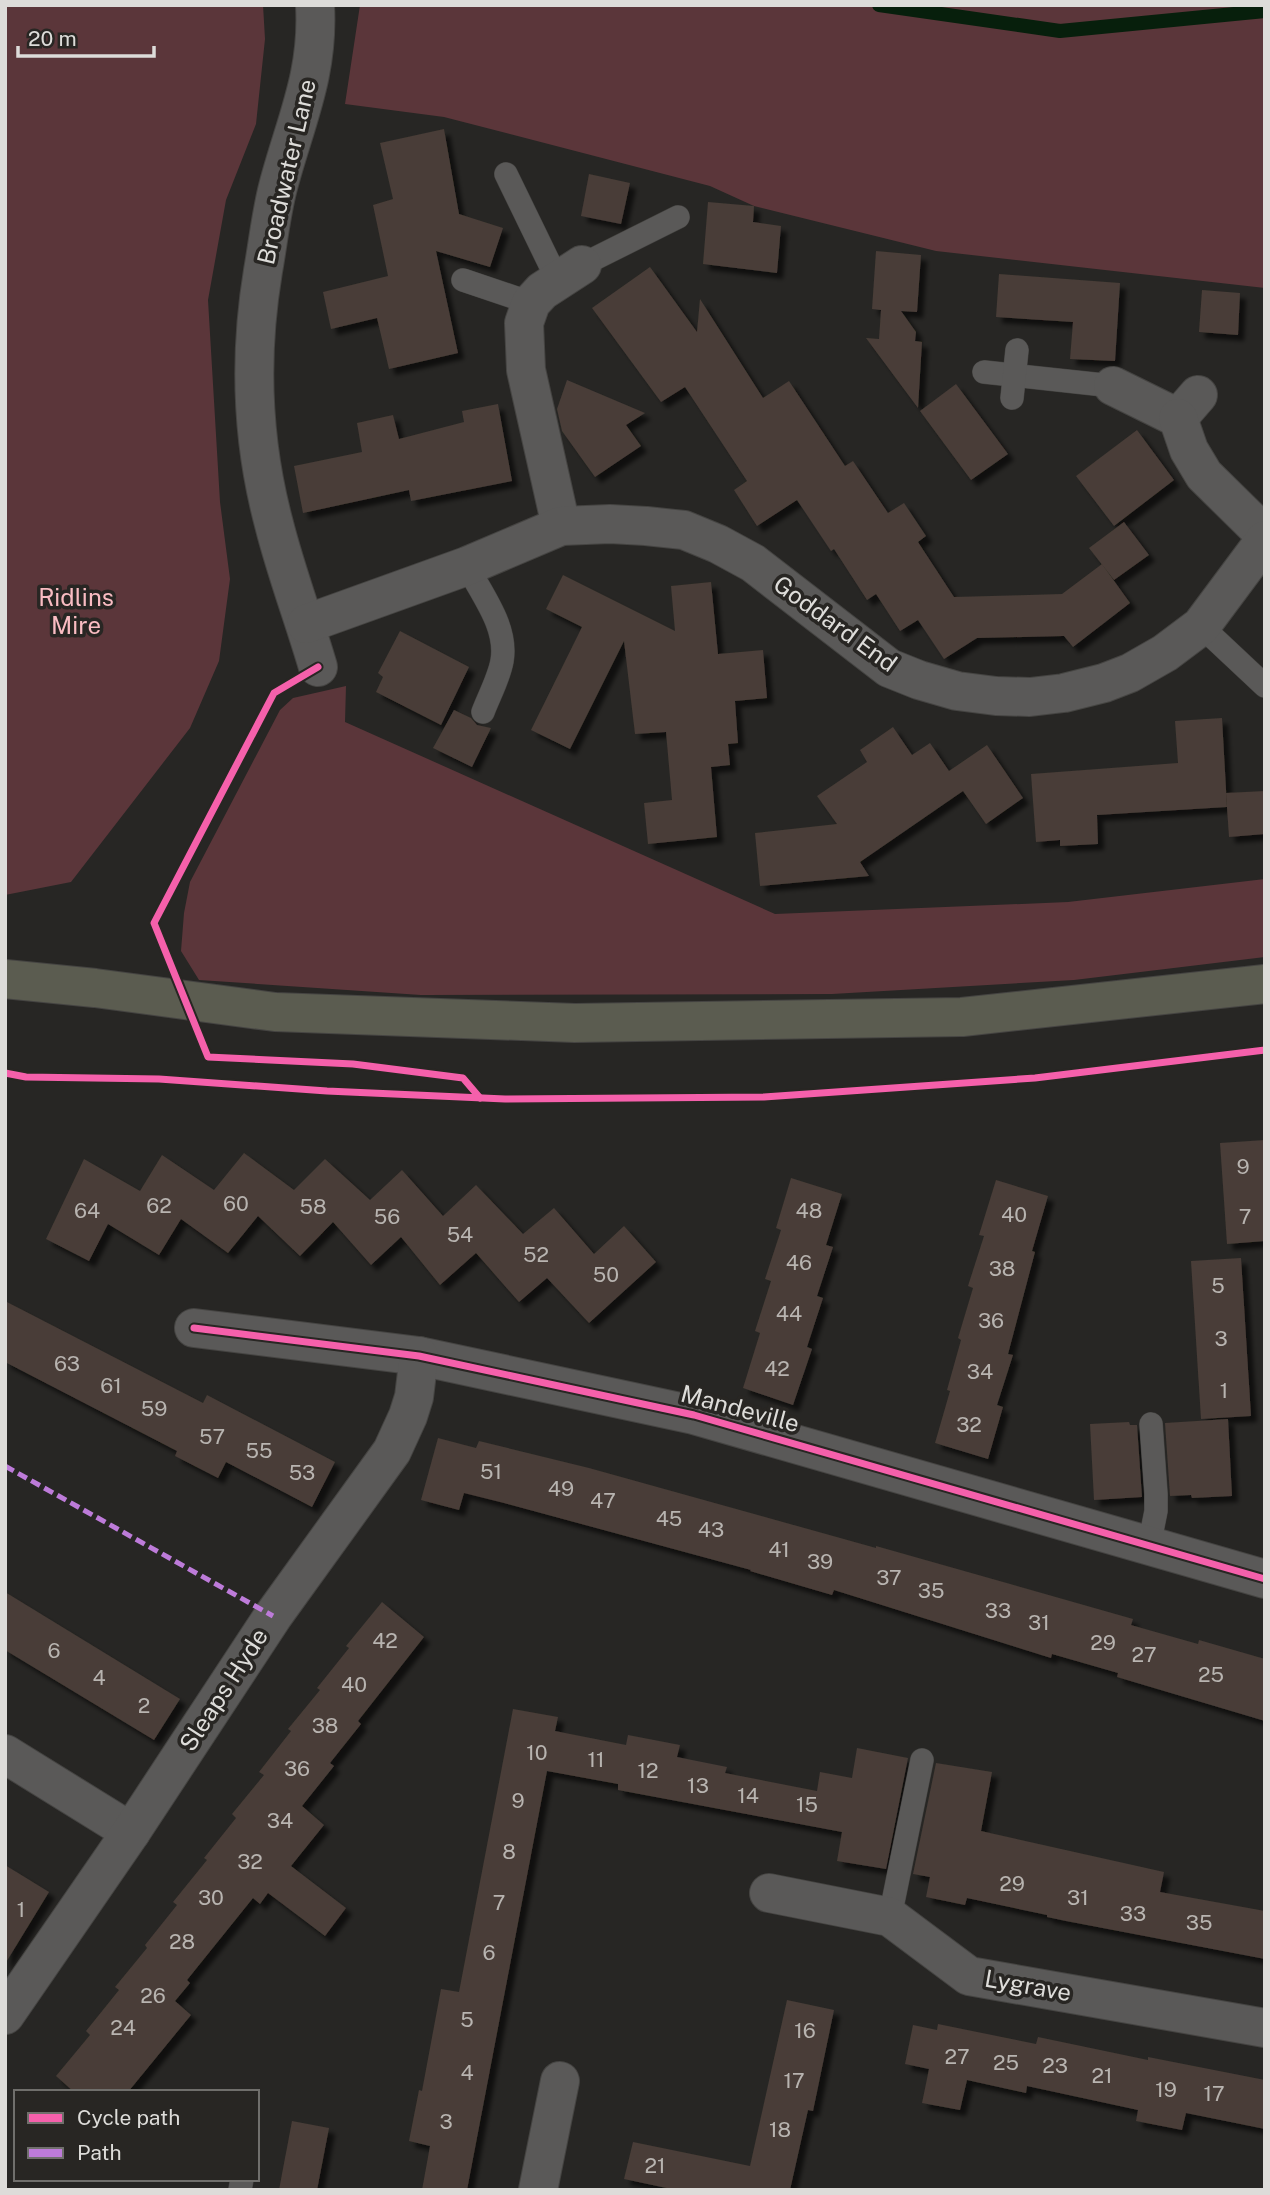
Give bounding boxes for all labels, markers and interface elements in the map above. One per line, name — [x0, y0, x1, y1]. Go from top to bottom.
scale bar — [18, 14, 154, 58]
text: 20 m — [28, 26, 77, 51]
street label: Broadwater Lane — [251, 76, 321, 267]
street label: Goddard End — [769, 569, 903, 677]
park label: Ridlins Mire — [38, 583, 114, 639]
house number: 9 — [1236, 1154, 1250, 1179]
house number: 60 — [223, 1191, 249, 1216]
house number: 62 — [146, 1193, 172, 1218]
house number: 58 — [299, 1194, 327, 1219]
house number: 64 — [74, 1198, 100, 1223]
house number: 48 — [796, 1198, 822, 1223]
house number: 40 — [1001, 1202, 1027, 1227]
house number: 56 — [374, 1204, 400, 1229]
house number: 7 — [1239, 1204, 1251, 1229]
house number: 54 — [447, 1222, 473, 1247]
house number: 52 — [523, 1242, 549, 1267]
house number: 46 — [786, 1250, 812, 1275]
house number: 38 — [989, 1256, 1015, 1281]
house number: 50 — [593, 1262, 619, 1287]
house number: 5 — [1211, 1273, 1225, 1298]
house number: 44 — [776, 1301, 802, 1326]
house number: 36 — [978, 1308, 1004, 1333]
house number: 3 — [1214, 1326, 1228, 1351]
house number: 63 — [54, 1351, 80, 1376]
house number: 42 — [764, 1356, 790, 1381]
house number: 34 — [967, 1359, 993, 1384]
house number: 61 — [100, 1373, 122, 1398]
house number: 1 — [1220, 1378, 1228, 1403]
street label: Mandeville — [678, 1379, 802, 1437]
house number: 59 — [141, 1396, 167, 1421]
house number: 32 — [956, 1412, 982, 1437]
house number: 57 — [199, 1424, 225, 1449]
house number: 55 — [246, 1438, 272, 1463]
house number: 51 — [480, 1459, 502, 1484]
house number: 53 — [289, 1460, 315, 1485]
house number: 49 — [548, 1476, 574, 1501]
house number: 47 — [590, 1488, 616, 1513]
house number: 45 — [656, 1506, 682, 1531]
house number: 43 — [698, 1517, 724, 1542]
house number: 41 — [768, 1537, 790, 1562]
house number: 39 — [807, 1549, 833, 1574]
house number: 37 — [876, 1565, 902, 1590]
house number: 35 — [918, 1578, 944, 1603]
house number: 33 — [985, 1598, 1011, 1623]
house number: 31 — [1028, 1610, 1050, 1635]
street label: Sleaps Hyde — [173, 1623, 273, 1756]
house number: 42 — [372, 1628, 398, 1653]
house number: 29 — [1090, 1630, 1116, 1655]
house number: 6 — [47, 1638, 61, 1663]
house number: 27 — [1131, 1642, 1157, 1667]
house number: 25 — [1198, 1662, 1224, 1687]
house number: 4 — [92, 1665, 106, 1690]
house number: 40 — [341, 1672, 367, 1697]
house number: 2 — [138, 1693, 150, 1718]
house number: 38 — [312, 1713, 338, 1738]
house number: 10 — [526, 1740, 548, 1765]
house number: 11 — [587, 1747, 605, 1772]
house number: 36 — [284, 1756, 310, 1781]
house number: 12 — [637, 1758, 659, 1783]
house number: 13 — [687, 1773, 709, 1798]
house number: 14 — [737, 1783, 759, 1808]
house number: 9 — [511, 1788, 525, 1813]
house number: 15 — [796, 1792, 818, 1817]
house number: 34 — [267, 1808, 293, 1833]
house number: 8 — [502, 1839, 516, 1864]
house number: 32 — [237, 1849, 263, 1874]
house number: 29 — [999, 1871, 1025, 1896]
house number: 30 — [198, 1885, 224, 1910]
house number: 31 — [1067, 1885, 1089, 1910]
house number: 7 — [493, 1890, 505, 1915]
house number: 1 — [17, 1897, 25, 1922]
house number: 33 — [1120, 1901, 1146, 1926]
house number: 35 — [1186, 1910, 1212, 1935]
house number: 28 — [169, 1929, 195, 1954]
house number: 6 — [482, 1940, 496, 1965]
street label: Lygrave — [983, 1964, 1074, 2006]
house number: 26 — [140, 1983, 166, 2008]
house number: 5 — [460, 2007, 474, 2032]
house number: 24 — [110, 2015, 136, 2040]
house number: 16 — [794, 2018, 816, 2043]
house number: 27 — [944, 2044, 970, 2069]
house number: 25 — [993, 2050, 1019, 2075]
house number: 23 — [1042, 2053, 1068, 2078]
house number: 4 — [460, 2060, 474, 2085]
house number: 21 — [1091, 2063, 1113, 2088]
house number: 17 — [783, 2068, 805, 2093]
house number: 19 — [1155, 2077, 1177, 2102]
house number: 17 — [1203, 2081, 1225, 2106]
legend — [14, 2090, 259, 2181]
text: Cycle path — [77, 2105, 180, 2130]
house number: 3 — [439, 2109, 453, 2134]
house number: 18 — [769, 2117, 791, 2142]
text: Path — [77, 2140, 122, 2165]
house number: 21 — [644, 2153, 666, 2178]

